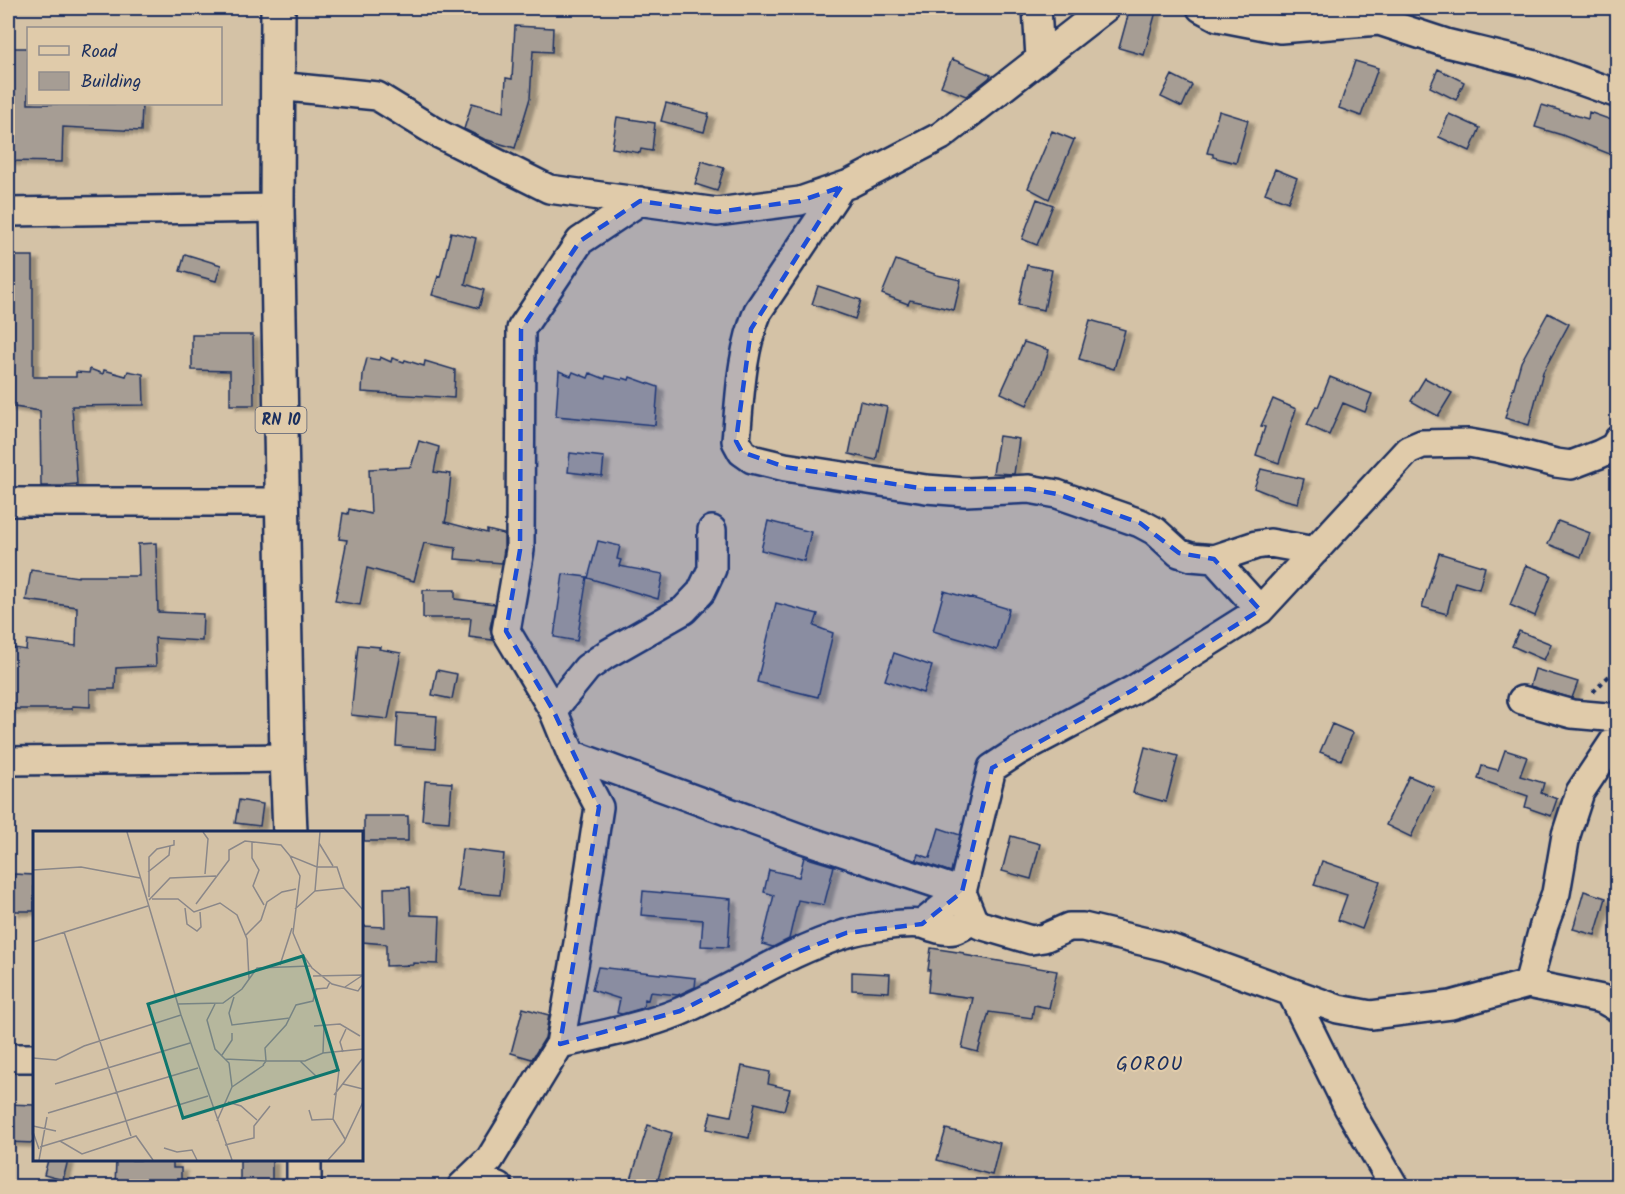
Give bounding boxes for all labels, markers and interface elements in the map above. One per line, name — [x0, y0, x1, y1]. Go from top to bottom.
legend — [27, 27, 222, 105]
text: Road — [81, 38, 118, 67]
text: Building — [81, 68, 141, 97]
road number: RN 10 — [256, 407, 306, 433]
inset map — [33, 831, 363, 1161]
district label: GOROU — [1116, 1049, 1184, 1081]

